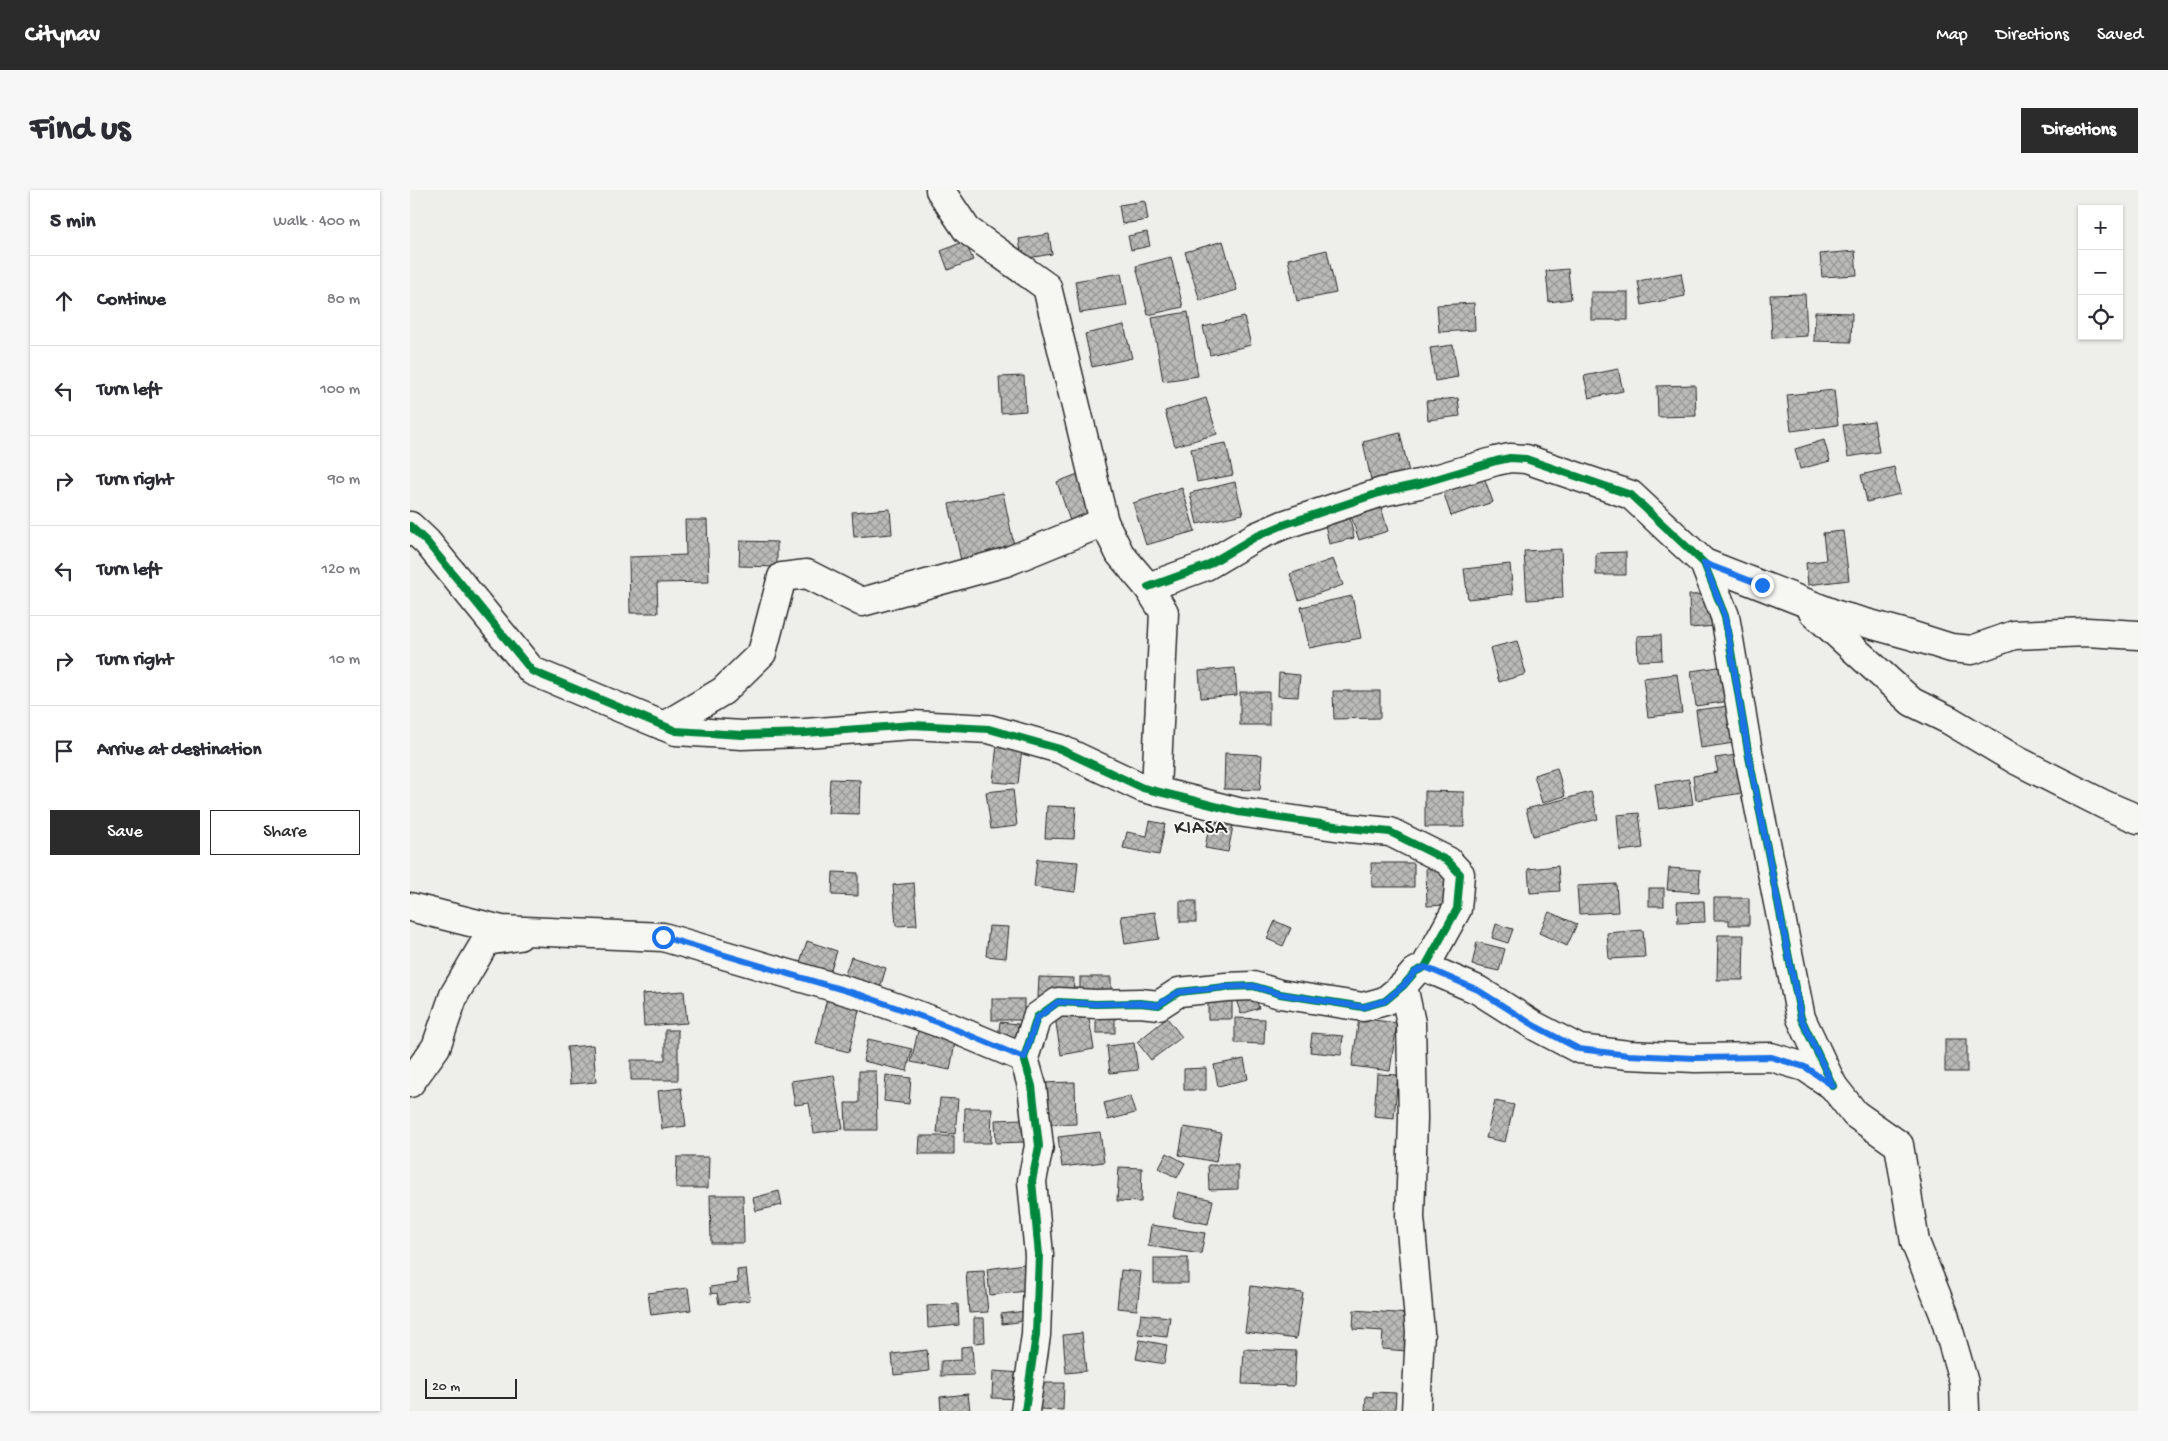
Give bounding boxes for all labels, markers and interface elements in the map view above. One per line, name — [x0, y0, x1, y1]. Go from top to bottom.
text: Citynav — [25, 21, 100, 50]
text: Map — [1936, 25, 1968, 46]
text: Directions — [1996, 25, 2069, 46]
text: Saved — [2097, 25, 2143, 46]
button: Directions — [2021, 108, 2138, 153]
text: Find us — [30, 110, 130, 151]
map controls — [2078, 205, 2123, 340]
button: + — [2078, 205, 2123, 250]
text: 5 min — [50, 210, 95, 235]
text: Walk · 400 m — [273, 213, 360, 232]
button: − — [2078, 250, 2123, 295]
icon: ahead — [50, 287, 78, 315]
text: Continue — [97, 289, 166, 312]
text: 80 m — [327, 291, 360, 310]
button: locate — [2078, 295, 2123, 340]
icon: left — [50, 377, 78, 405]
text: Turn left — [97, 379, 161, 402]
text: 100 m — [320, 381, 360, 400]
icon: right — [50, 467, 78, 495]
text: Turn right — [97, 469, 173, 492]
text: 90 m — [328, 471, 360, 490]
icon: left — [50, 557, 78, 585]
text: Turn left — [97, 559, 161, 582]
text: 120 m — [321, 561, 360, 580]
route end — [1751, 574, 1774, 597]
icon: right — [50, 647, 78, 675]
text: Turn right — [97, 649, 173, 672]
text: 10 m — [329, 651, 360, 670]
icon: arrive — [50, 737, 78, 765]
text: Arrive at destination — [97, 739, 261, 762]
button: Save — [50, 810, 200, 855]
button: Share — [210, 810, 360, 855]
district label: KIASA — [1174, 818, 1228, 841]
route start — [652, 926, 675, 949]
scale bar — [425, 1376, 518, 1399]
text: 20 m — [432, 1379, 460, 1396]

